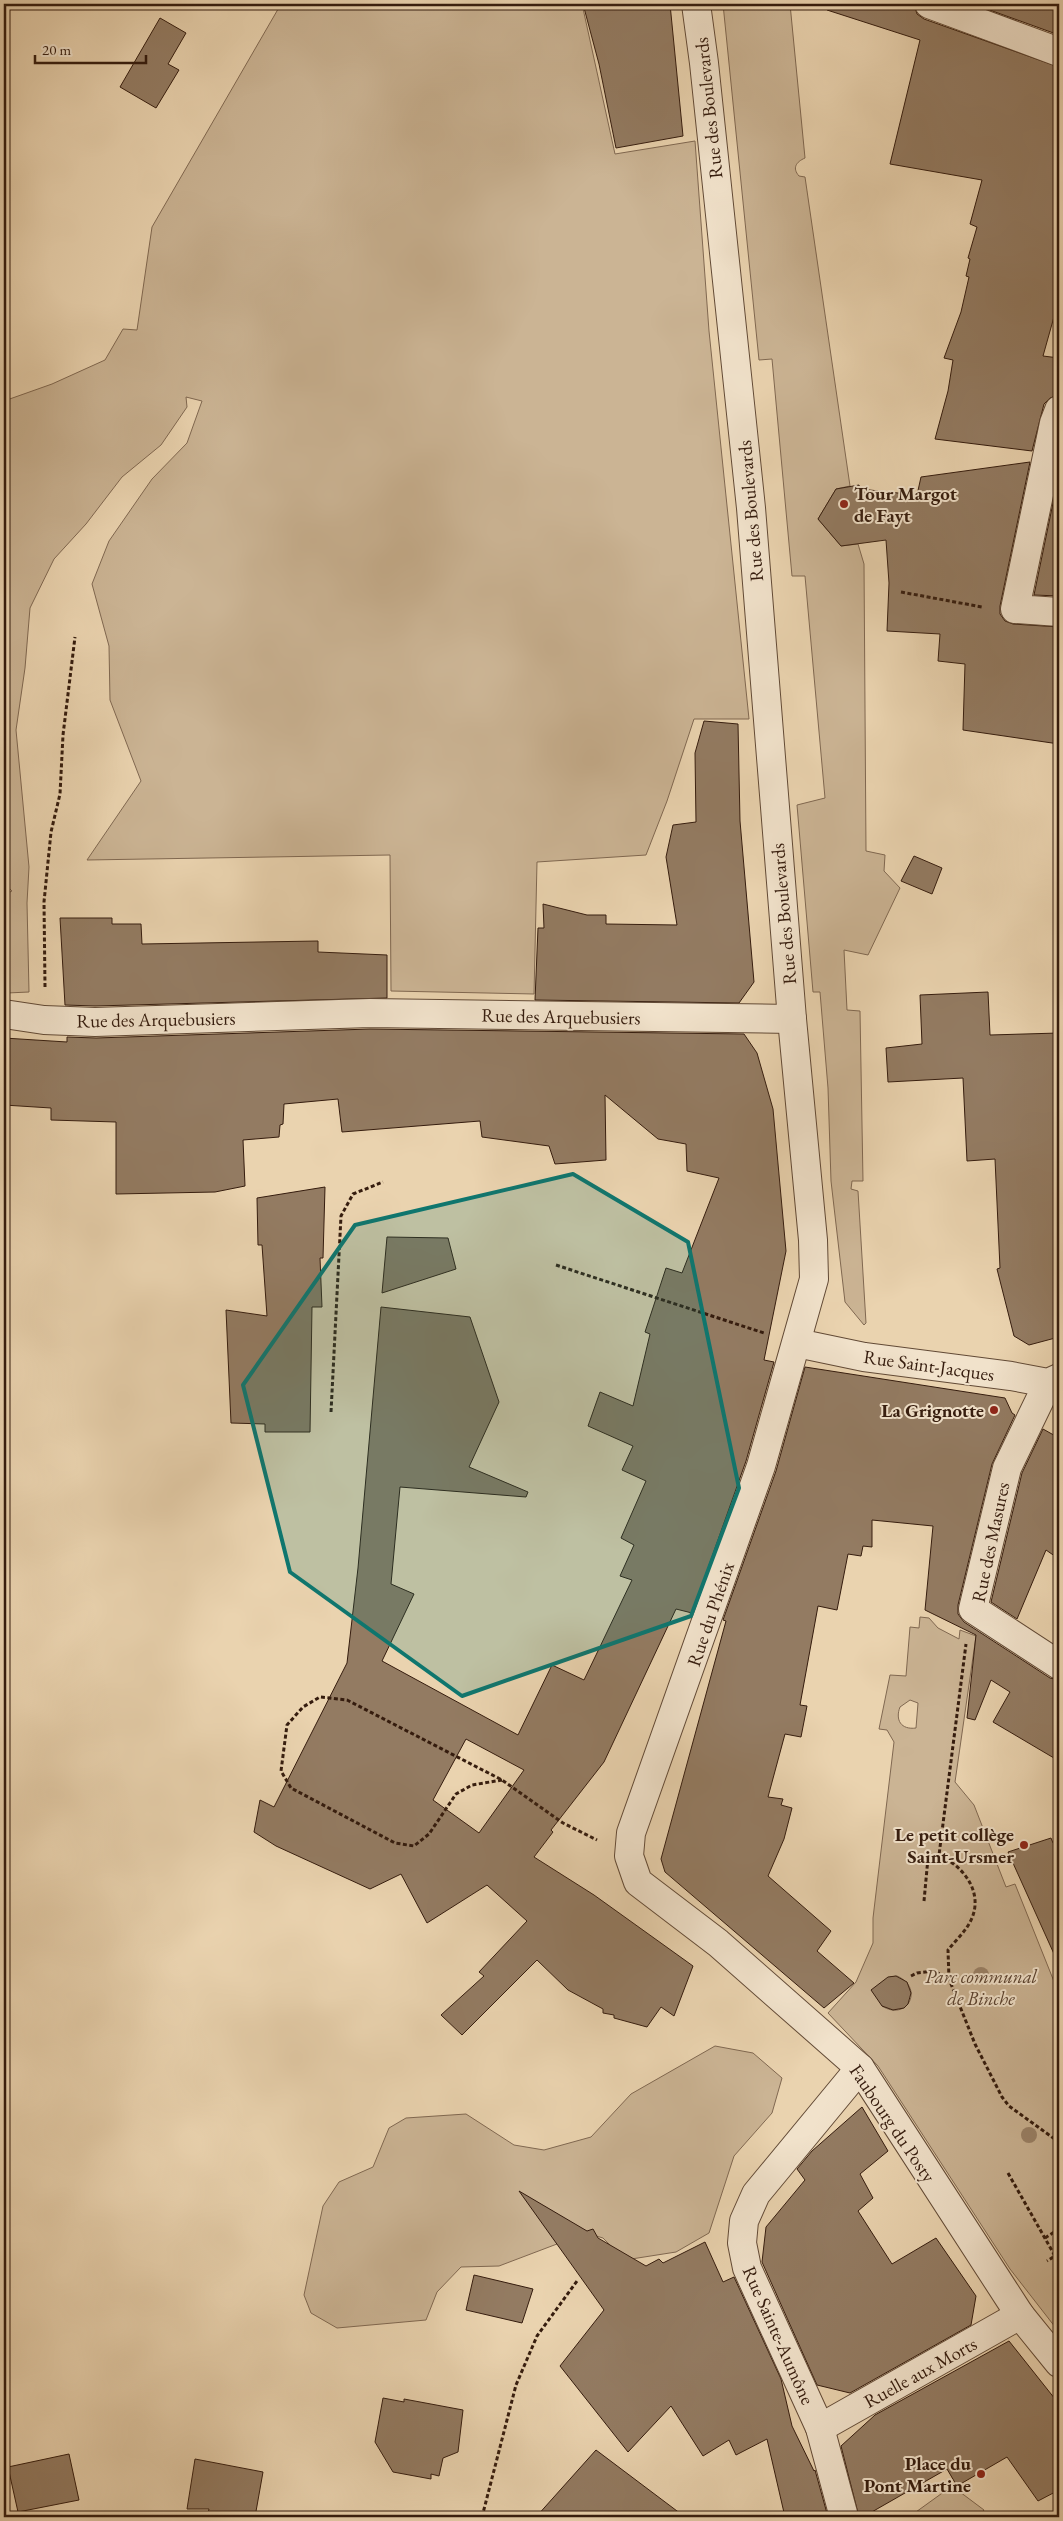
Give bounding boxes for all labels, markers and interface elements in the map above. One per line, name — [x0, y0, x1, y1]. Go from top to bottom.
scale bar — [35, 32, 146, 64]
street label: Rue des Boulevards — [689, 36, 728, 180]
text: 20 m — [42, 40, 71, 59]
street label: Rue des Boulevards — [732, 439, 769, 583]
place label: Tour Margot de Fayt — [854, 481, 957, 528]
marker: Tour Margot de Fayt — [838, 498, 850, 510]
street label: Rue des Boulevards — [765, 842, 802, 986]
street label: Rue des Arquebusiers — [481, 1003, 641, 1030]
street label: Rue des Arquebusiers — [76, 1006, 236, 1033]
street label: Rue Saint-Jacques — [862, 1344, 996, 1387]
place label: La Grignotte — [881, 1398, 984, 1423]
marker: La Grignotte — [988, 1404, 1000, 1416]
street label: Rue des Masures — [966, 1480, 1015, 1604]
street label: Rue du Phénix — [681, 1558, 740, 1670]
place label: Le petit collège Saint-Ursmer — [895, 1822, 1014, 1869]
marker: Le petit collège Saint-Ursmer — [1018, 1839, 1030, 1851]
park label: Parc communal de Binche — [925, 1964, 1038, 2011]
street label: Faubourg du Posty — [844, 2059, 942, 2188]
street label: Rue Sainte-Aumône — [737, 2262, 820, 2408]
street label: Ruelle aux Morts — [859, 2331, 981, 2414]
place label: Place du Pont Martine — [864, 2451, 972, 2498]
marker: Place du Pont Martine — [975, 2468, 987, 2480]

